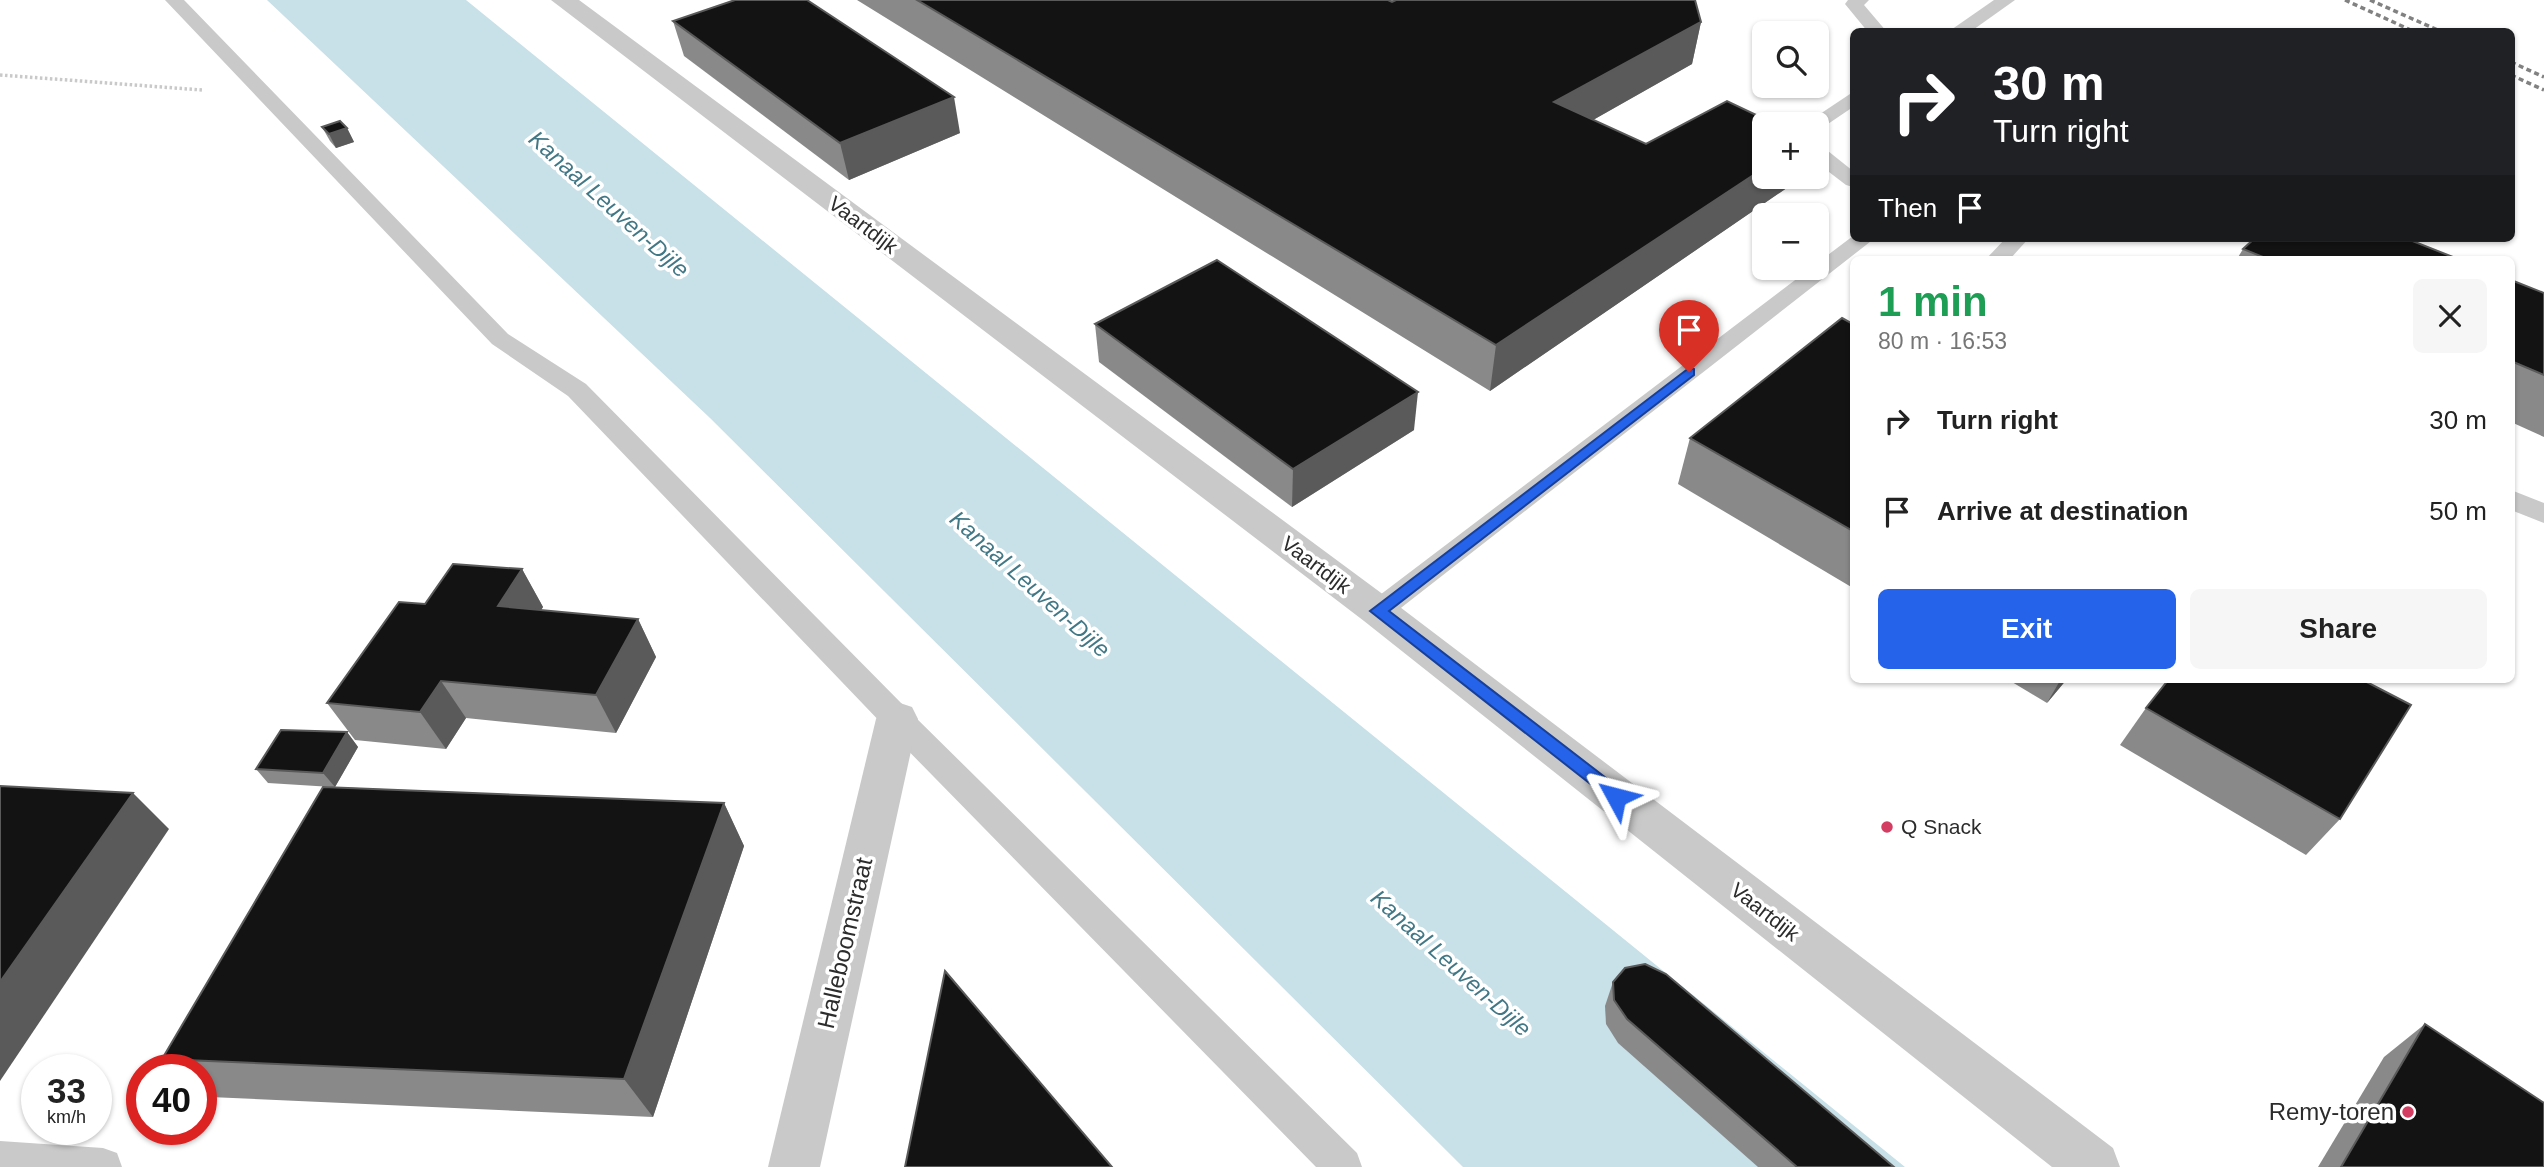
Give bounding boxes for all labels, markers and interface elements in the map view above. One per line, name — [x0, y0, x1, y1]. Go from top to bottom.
map controls — [1752, 21, 1829, 280]
button: search — [1752, 21, 1829, 98]
icon: right — [1878, 56, 1969, 147]
text: 30 m — [1993, 56, 2105, 110]
button: + — [1752, 112, 1829, 189]
text: Turn right — [1993, 113, 2129, 149]
water label: Kanaal Leuven-Dijle — [524, 125, 694, 283]
icon: arrive — [1951, 189, 1989, 227]
street label: Vaartdijk — [824, 191, 903, 258]
text: Then — [1878, 193, 1937, 223]
button: − — [1752, 203, 1829, 280]
text: 1 min — [1878, 278, 1988, 325]
button: close — [2413, 279, 2487, 353]
pin — [1659, 300, 1719, 372]
icon: arrive — [1670, 311, 1708, 349]
text: 80 m · 16:53 — [1878, 328, 2007, 354]
icon: right — [1878, 402, 1916, 440]
text: Turn right — [1937, 405, 2058, 435]
text: 30 m — [2429, 405, 2487, 435]
icon: arrive — [1878, 493, 1916, 531]
text: Arrive at destination — [1937, 496, 2188, 526]
text: 50 m — [2429, 496, 2487, 526]
water label: Kanaal Leuven-Dijle — [945, 505, 1115, 663]
street label: Vaartdijk — [1277, 531, 1356, 598]
button: Exit — [1878, 589, 2176, 669]
button: Share — [2190, 589, 2487, 669]
position arrow — [1579, 760, 1653, 834]
place label: Q Snack — [1901, 815, 1982, 838]
marker: Q Snack — [1879, 819, 1895, 835]
street label: Halleboomstraat — [812, 854, 877, 1031]
street label: Vaartdijk — [1727, 878, 1804, 946]
water label: Kanaal Leuven-Dijle — [1366, 884, 1536, 1042]
speed limit sign: 40 — [126, 1054, 217, 1145]
text: 33 — [47, 1071, 86, 1110]
place label: Remy-toren — [2269, 1098, 2394, 1125]
marker: Remy-toren — [2400, 1104, 2416, 1120]
text: km/h — [47, 1107, 86, 1127]

